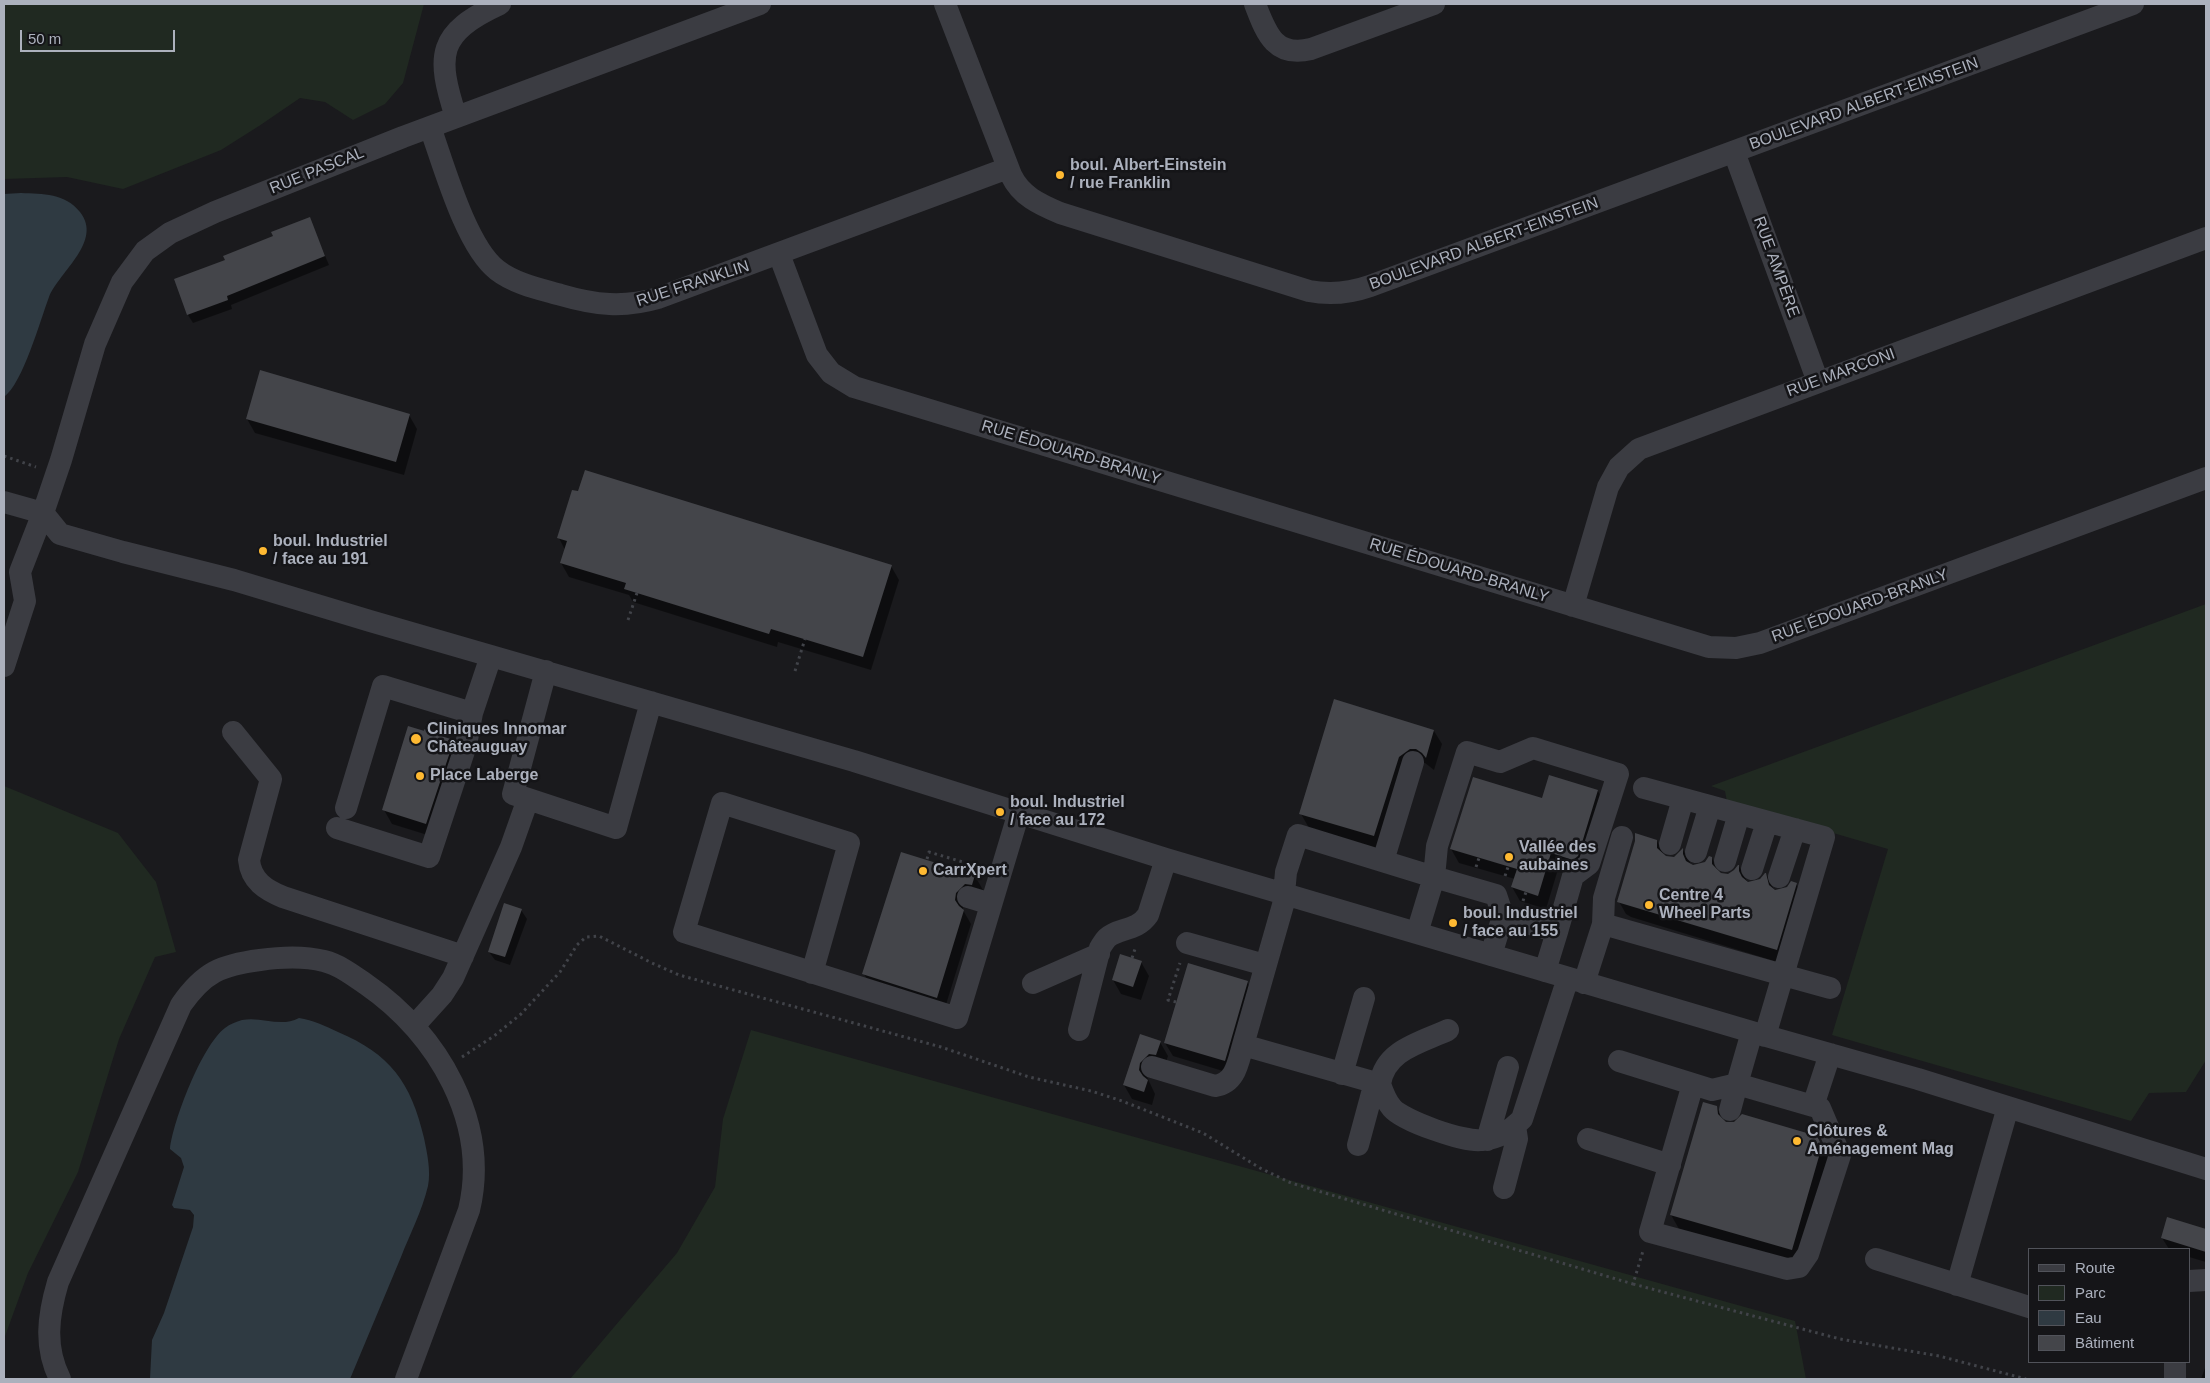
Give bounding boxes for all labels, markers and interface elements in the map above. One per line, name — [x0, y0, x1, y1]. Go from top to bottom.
scale bar — [22, 20, 178, 52]
text: 50 m — [28, 30, 61, 47]
street label: BOULEVARD ALBERT-EINSTEIN — [1747, 54, 1981, 154]
street label: RUE PASCAL — [267, 143, 367, 199]
place label: boul. Albert-Einstein / rue Franklin — [1070, 156, 1226, 194]
marker: boul. Albert-Einstein / rue Franklin — [1054, 169, 1066, 181]
street label: BOULEVARD ALBERT-EINSTEIN — [1367, 194, 1601, 294]
street label: RUE AMPÈRE — [1749, 214, 1803, 320]
street label: RUE FRANKLIN — [634, 257, 752, 311]
street label: RUE MARCONI — [1784, 345, 1898, 401]
street label: RUE ÉDOUARD-BRANLY — [979, 417, 1163, 489]
place label: boul. Industriel / face au 191 — [273, 532, 388, 570]
street label: RUE ÉDOUARD-BRANLY — [1367, 535, 1551, 607]
marker: boul. Industriel / face au 191 — [257, 545, 269, 557]
street label: RUE ÉDOUARD-BRANLY — [1769, 565, 1951, 647]
place label: Cliniques Innomar Châteauguay — [427, 720, 567, 758]
marker: Cliniques Innomar Châteauguay — [409, 732, 423, 746]
place label: Place Laberge — [430, 766, 538, 786]
marker: Place Laberge — [414, 770, 426, 782]
place label: boul. Industriel / face au 172 — [1010, 793, 1125, 831]
marker: boul. Industriel / face au 172 — [994, 806, 1006, 818]
place label: Vallée des aubaines — [1519, 838, 1596, 876]
marker: Vallée des aubaines — [1503, 851, 1515, 863]
place label: CarrXpert — [933, 861, 1007, 881]
marker: CarrXpert — [917, 865, 929, 877]
place label: Centre 4 Wheel Parts — [1659, 886, 1751, 924]
marker: Centre 4 Wheel Parts — [1643, 899, 1655, 911]
place label: boul. Industriel / face au 155 — [1463, 904, 1578, 942]
marker: boul. Industriel / face au 155 — [1447, 917, 1459, 929]
place label: Clôtures & Aménagement Mag — [1807, 1122, 1954, 1160]
marker: Clôtures & Aménagement Mag — [1791, 1135, 1803, 1147]
legend — [2028, 1248, 2190, 1363]
text: Route — [2075, 1259, 2115, 1276]
text: Parc — [2075, 1284, 2106, 1301]
text: Eau — [2075, 1309, 2102, 1326]
text: Bâtiment — [2075, 1334, 2134, 1351]

